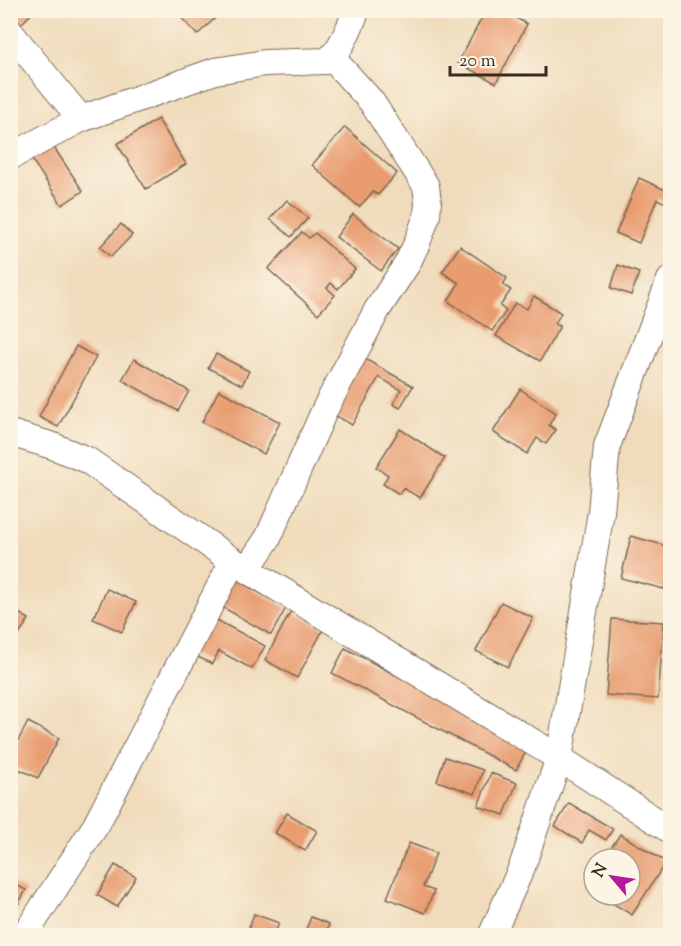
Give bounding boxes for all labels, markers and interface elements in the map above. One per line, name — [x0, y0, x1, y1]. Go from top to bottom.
scale bar — [450, 39, 546, 77]
text: 20 m — [459, 49, 496, 75]
north arrow — [582, 847, 642, 907]
text: N — [588, 860, 614, 882]

